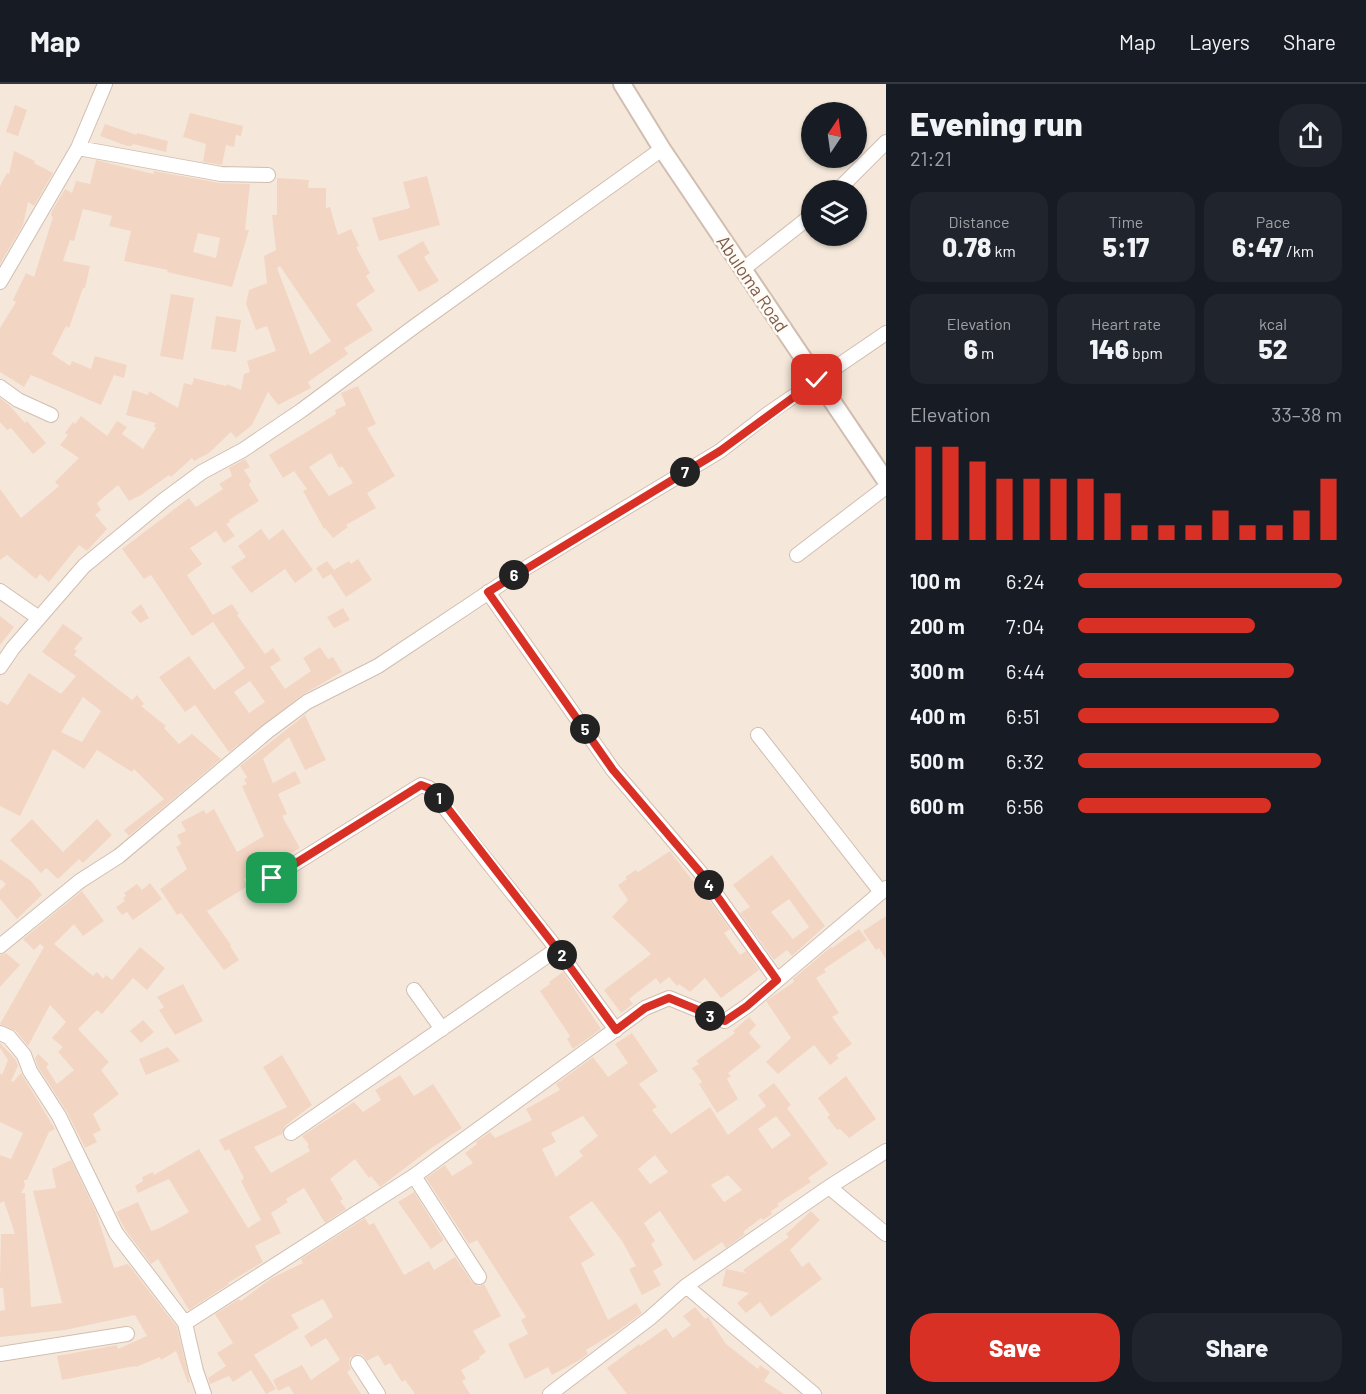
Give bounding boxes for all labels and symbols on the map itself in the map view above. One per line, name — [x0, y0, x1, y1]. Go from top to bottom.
north arrow — [801, 102, 867, 168]
street label: Abuloma Road — [712, 231, 793, 336]
pin — [791, 354, 842, 405]
pin: 7 — [670, 457, 700, 487]
pin: 6 — [499, 560, 529, 590]
pin: 5 — [570, 714, 600, 744]
pin: 1 — [424, 783, 454, 813]
pin — [246, 852, 297, 903]
pin: 4 — [694, 870, 724, 900]
pin: 2 — [547, 940, 577, 970]
pin: 3 — [695, 1001, 725, 1031]

